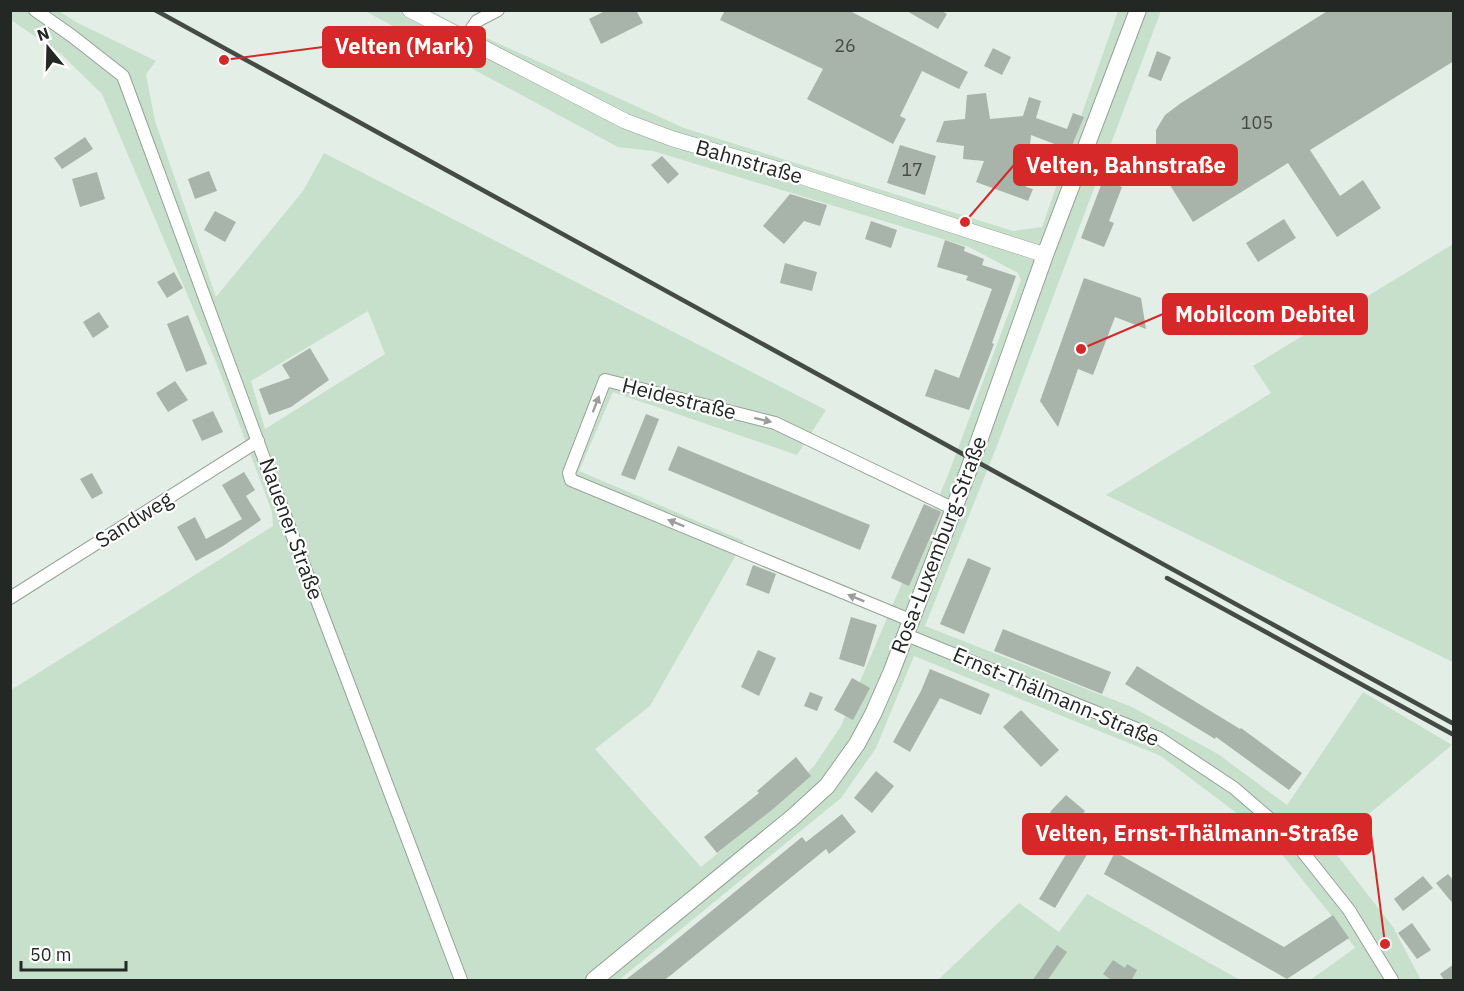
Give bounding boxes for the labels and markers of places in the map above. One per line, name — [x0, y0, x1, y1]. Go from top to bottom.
callout: Velten (Mark) — [323, 27, 485, 67]
callout: Velten, Bahnstraße — [1014, 145, 1237, 185]
callout: Mobilcom Debitel — [1163, 294, 1367, 334]
callout: Velten, Ernst-Thälmann-Straße — [1023, 814, 1371, 854]

